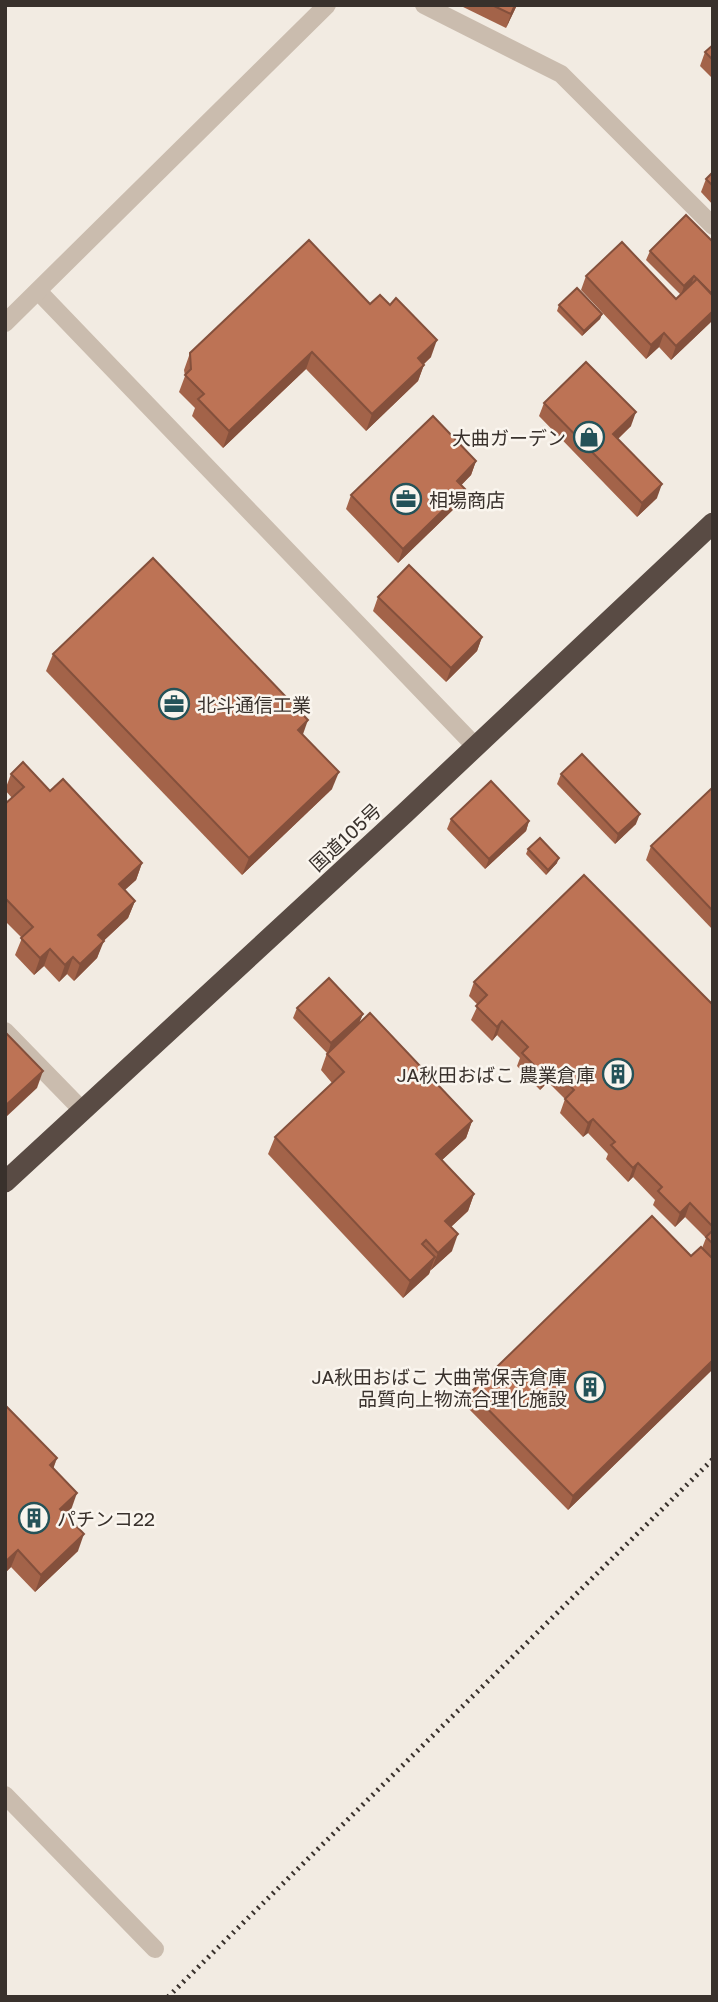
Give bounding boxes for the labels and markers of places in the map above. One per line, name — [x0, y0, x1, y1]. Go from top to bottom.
shop icon: 大曲ガーデン — [572, 420, 606, 454]
place label: 大曲ガーデン — [452, 426, 566, 449]
office icon: 相場商店 — [389, 482, 423, 516]
place label: 相場商店 — [429, 488, 505, 511]
office icon: 北斗通信工業 — [157, 687, 191, 721]
place label: 北斗通信工業 — [197, 693, 311, 716]
building icon: JA秋田おばこ 農業倉庫 — [601, 1057, 635, 1091]
place label: JA秋田おばこ 農業倉庫 — [397, 1063, 595, 1086]
place label: JA秋田おばこ 大曲常保寺倉庫 品質向上物流合理化施設 — [312, 1365, 567, 1410]
building icon: JA秋田おばこ 大曲常保寺倉庫 品質向上物流合理化施設 — [573, 1370, 607, 1404]
building icon: パチンコ22 — [17, 1501, 51, 1535]
place label: パチンコ22 — [57, 1507, 155, 1530]

